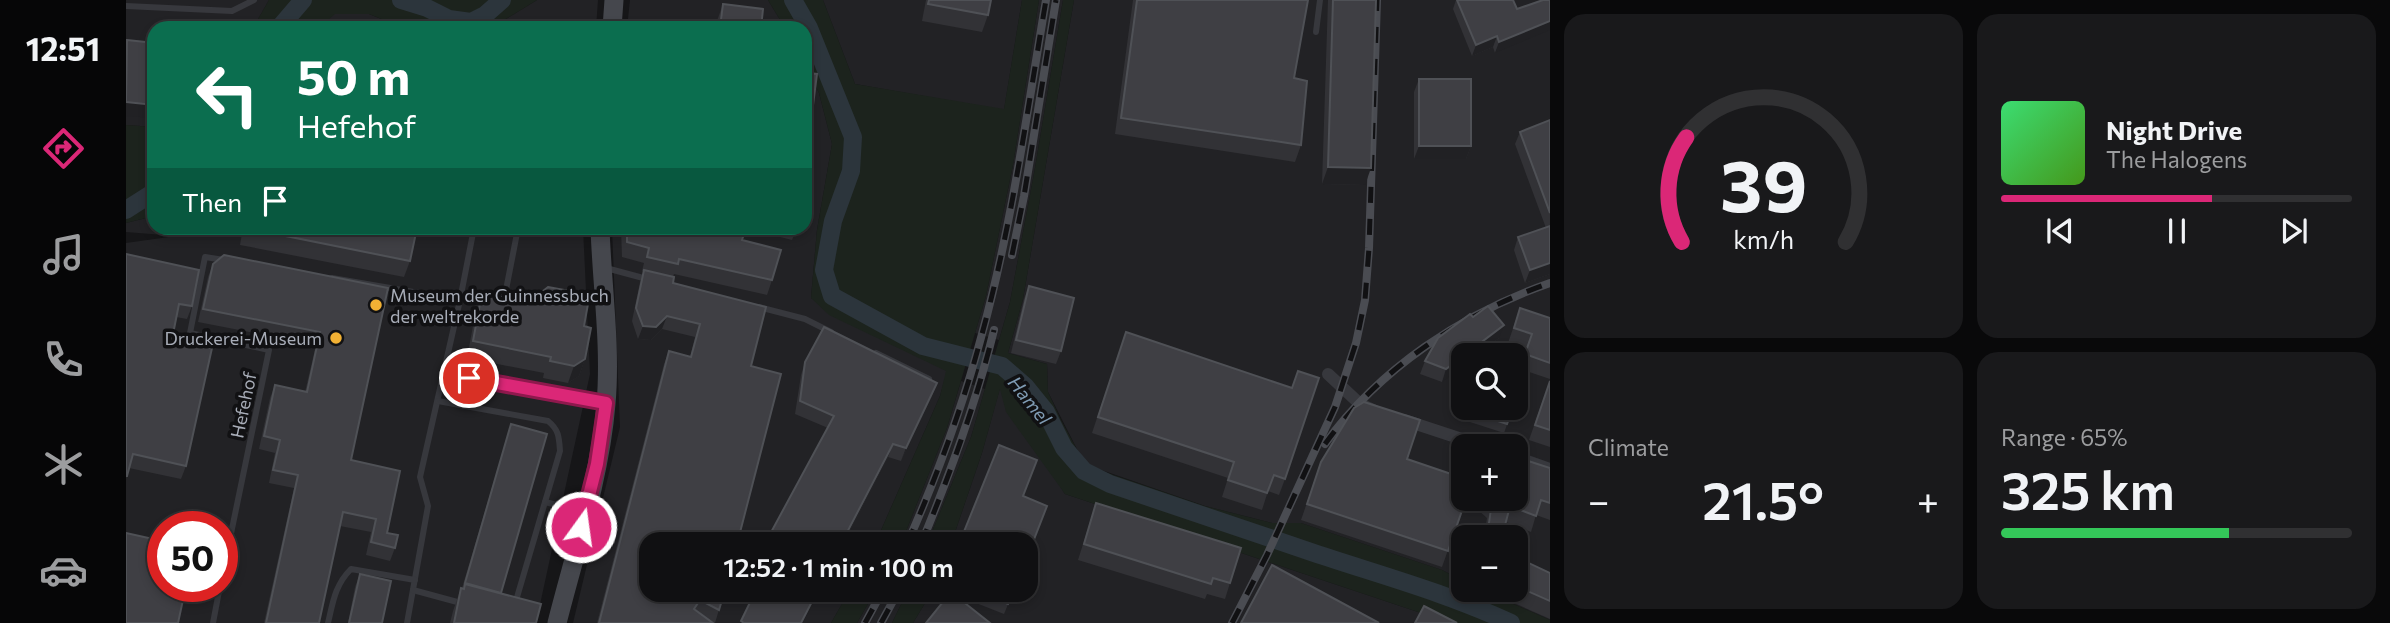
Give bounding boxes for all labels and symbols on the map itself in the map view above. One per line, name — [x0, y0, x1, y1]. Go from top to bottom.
place label: Museum der Guinnessbuch der weltrekorde — [390, 284, 609, 327]
marker: Museum der Guinnessbuch der weltrekorde — [368, 297, 384, 313]
place label: Druckerei-Museum — [165, 327, 322, 349]
marker: Druckerei-Museum — [328, 330, 344, 346]
pin — [439, 348, 499, 408]
street label: Hefehof — [225, 369, 261, 440]
water label: Hamel — [1004, 371, 1057, 430]
position arrow — [544, 490, 618, 564]
speed limit sign: 50 — [147, 511, 238, 602]

